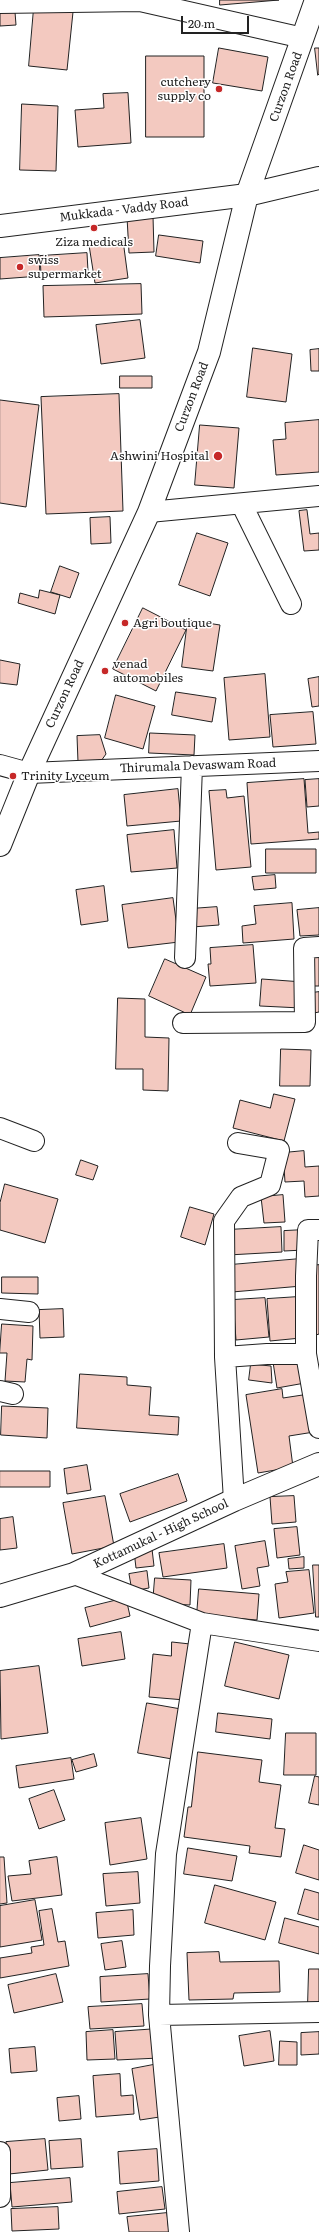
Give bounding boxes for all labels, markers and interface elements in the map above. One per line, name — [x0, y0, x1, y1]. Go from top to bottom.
scale bar — [183, 8, 251, 34]
text: 20 m — [188, 14, 215, 32]
street label: Curzon Road — [267, 50, 305, 124]
place label: cutchery supply co — [158, 75, 211, 103]
marker: cutchery supply co — [214, 84, 224, 94]
street label: Mukkada - Vaddy Road — [59, 195, 189, 225]
marker: Ziza medicals — [89, 223, 99, 233]
place label: Ziza medicals — [55, 235, 133, 249]
place label: swiss supermarket — [28, 253, 102, 281]
marker: swiss supermarket — [15, 262, 25, 272]
street label: Curzon Road — [172, 360, 212, 434]
place label: Ashwini Hospital — [110, 449, 209, 463]
marker: Ashwini Hospital — [212, 450, 224, 462]
place label: Agri boutique — [133, 616, 212, 630]
marker: Agri boutique — [120, 618, 130, 628]
place label: venad automobiles — [113, 657, 183, 685]
street label: Curzon Road — [43, 658, 87, 730]
marker: venad automobiles — [100, 666, 110, 676]
street label: Thirumala Devaswam Road — [119, 756, 277, 776]
place label: Trinity Lyceum — [21, 769, 110, 783]
marker: Trinity Lyceum — [8, 771, 18, 781]
street label: Kottamukal - High School — [91, 1496, 231, 1572]

